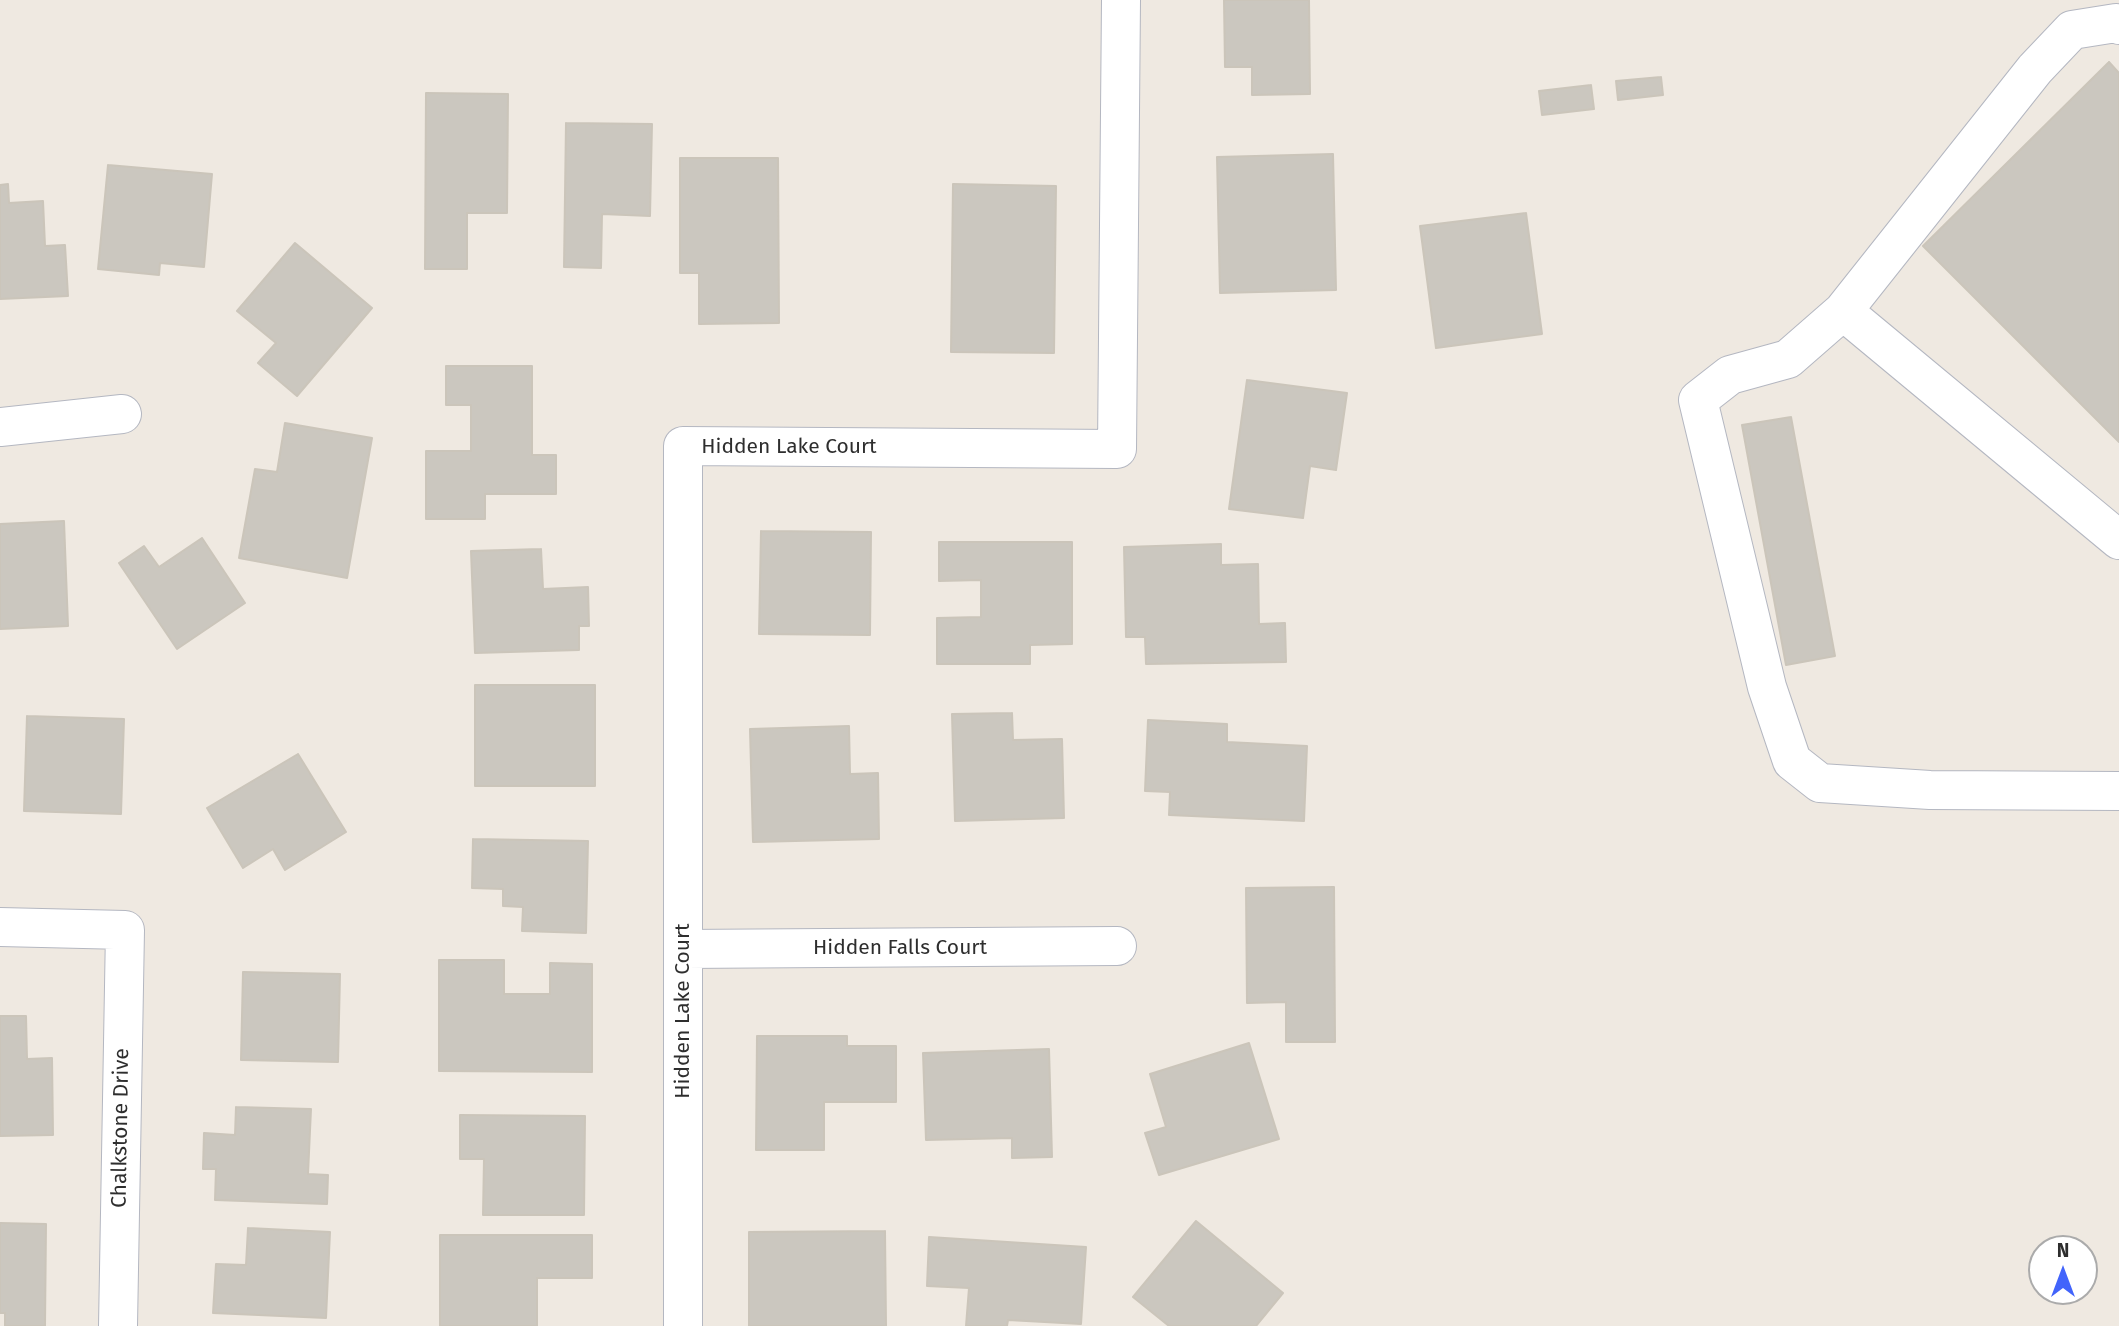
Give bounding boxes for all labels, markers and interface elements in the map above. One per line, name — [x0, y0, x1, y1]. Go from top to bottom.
street label: Hidden Lake Court — [701, 434, 877, 460]
street label: Hidden Lake Court — [670, 923, 696, 1099]
street label: Hidden Falls Court — [813, 935, 987, 961]
street label: Chalkstone Drive — [107, 1048, 135, 1208]
north arrow — [2028, 1235, 2098, 1305]
text: N — [2057, 1239, 2069, 1262]

